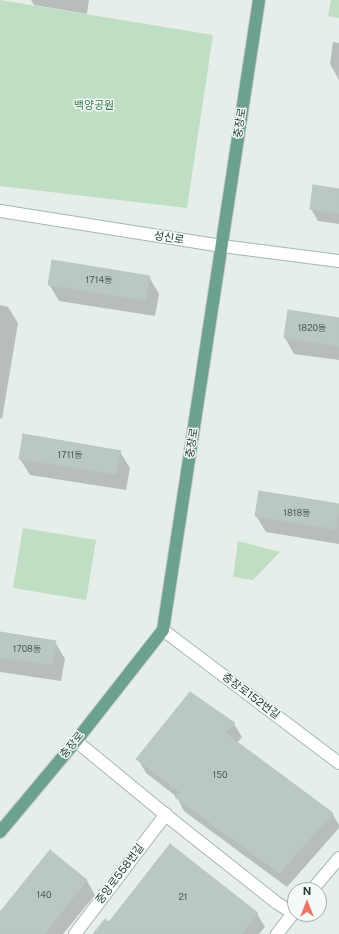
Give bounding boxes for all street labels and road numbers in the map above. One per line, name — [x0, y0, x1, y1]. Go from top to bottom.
street label: 충장로 — [231, 107, 249, 139]
street label: 성신로 — [153, 229, 185, 247]
street label: 충장로 — [183, 427, 201, 459]
street label: 충장로152번길 — [220, 670, 282, 722]
street label: 충장로 — [57, 729, 87, 761]
street label: 중앙로558번길 — [93, 841, 147, 907]

